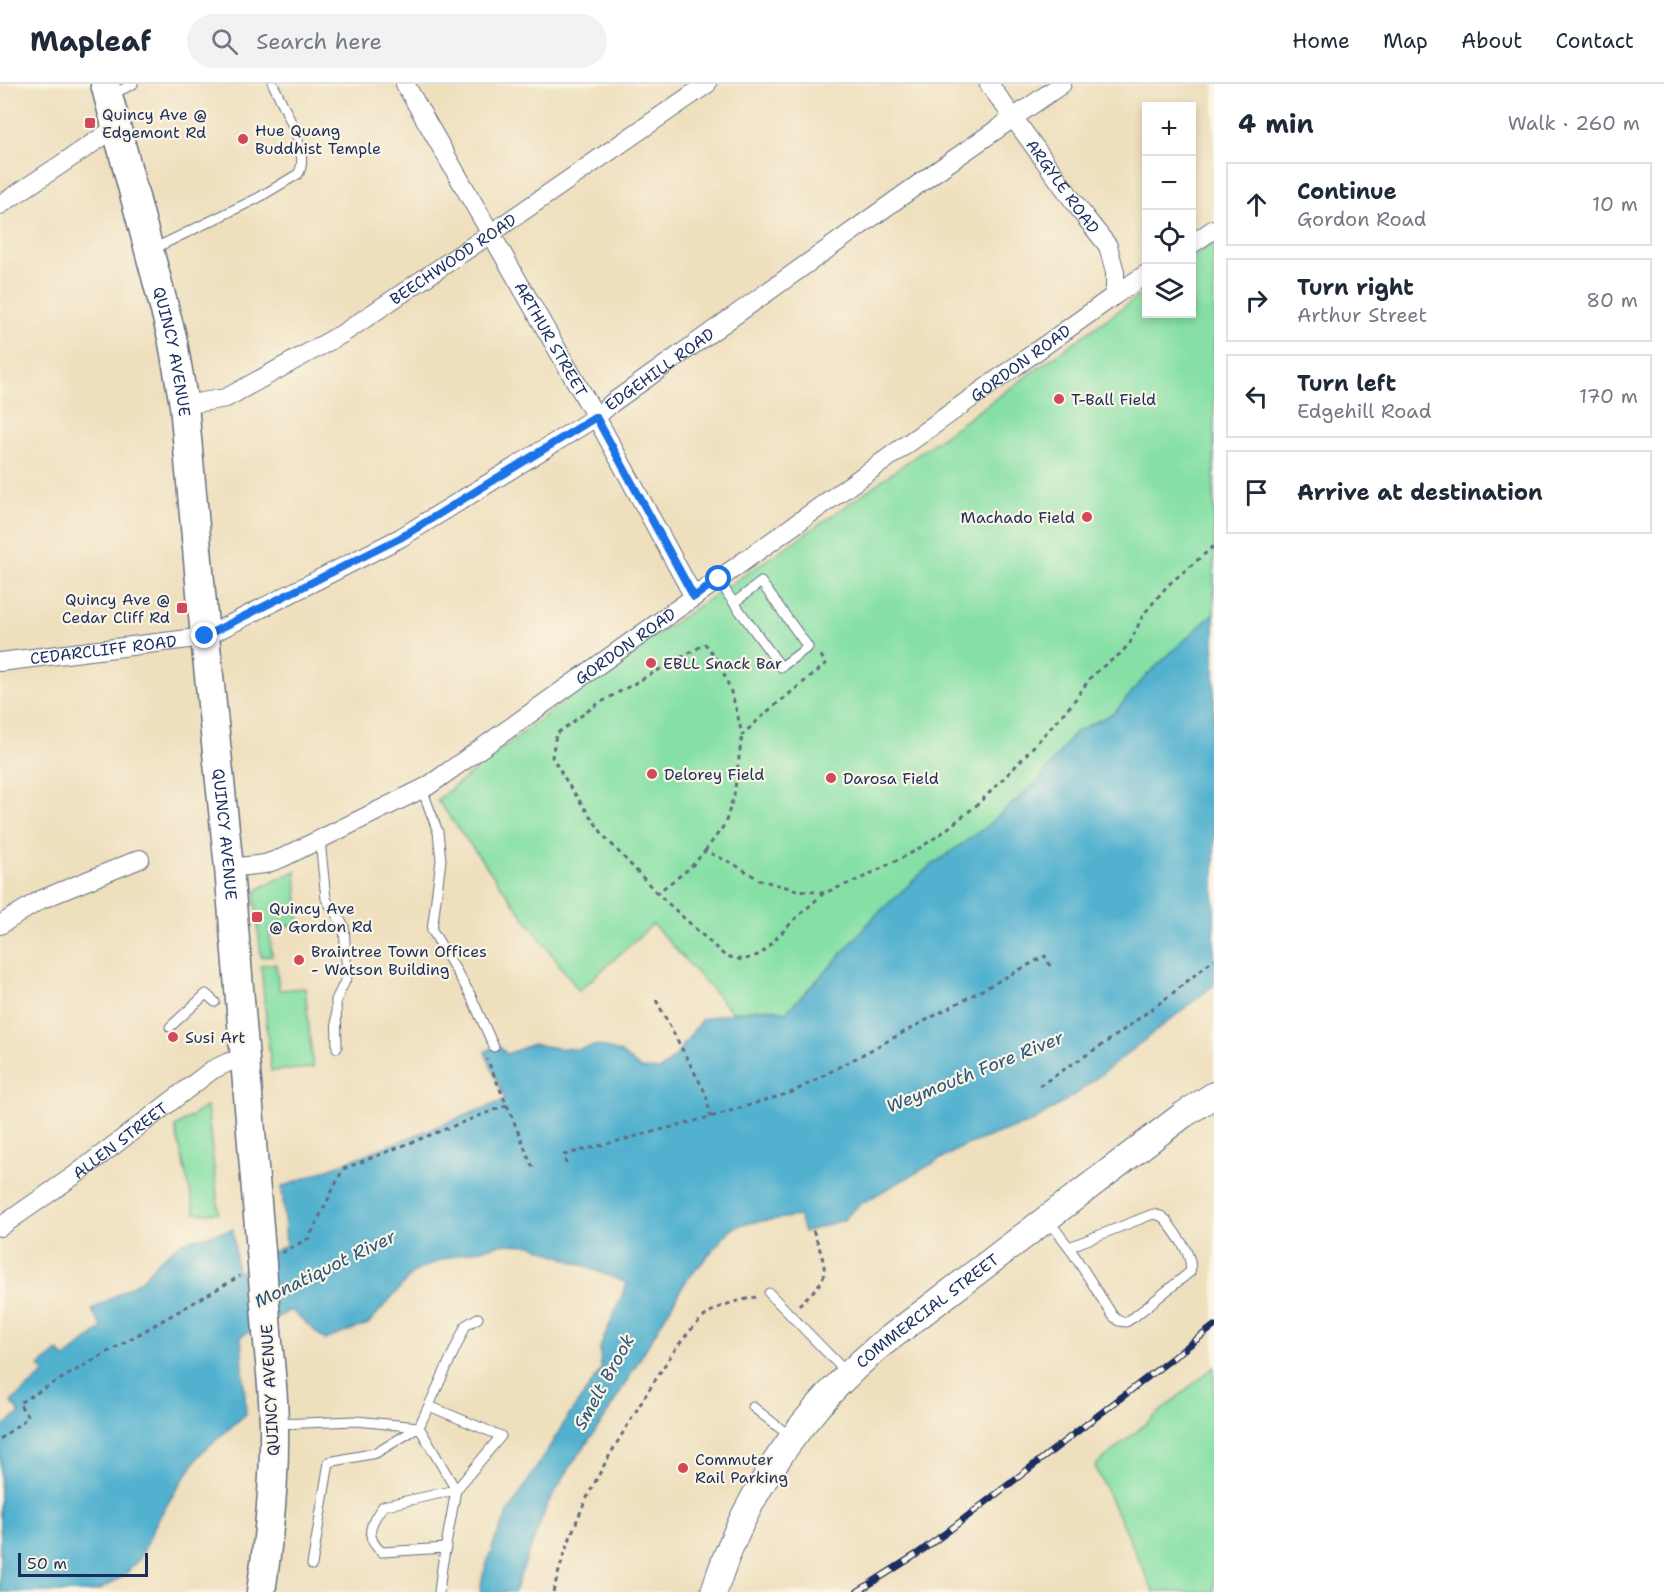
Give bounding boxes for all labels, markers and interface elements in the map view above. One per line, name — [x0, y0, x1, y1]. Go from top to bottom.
search box — [187, 14, 607, 68]
text: Mapleaf — [30, 22, 151, 60]
icon: search — [208, 25, 241, 58]
text: Search here — [256, 27, 382, 56]
text: Home — [1292, 27, 1350, 55]
text: Map — [1383, 27, 1428, 55]
text: About — [1461, 27, 1522, 55]
text: Contact — [1555, 27, 1634, 55]
map controls — [1142, 102, 1196, 318]
button: + — [1142, 102, 1196, 156]
place label: Quincy Ave @ Edgemont Rd — [102, 104, 207, 143]
text: 4 min — [1238, 106, 1314, 141]
text: Walk · 260 m — [1508, 110, 1640, 136]
marker: Quincy Ave @ Edgemont Rd — [83, 116, 97, 130]
place label: Hue Quang Buddhist Temple — [255, 120, 381, 159]
marker: Hue Quang Buddhist Temple — [236, 132, 250, 146]
street label: ARGYLE ROAD — [1022, 135, 1104, 237]
button: − — [1142, 156, 1196, 210]
text: Continue — [1297, 177, 1397, 206]
icon: ahead — [1240, 188, 1273, 221]
text: 10 m — [1592, 191, 1638, 217]
text: Gordon Road — [1297, 206, 1426, 232]
street label: BEECHWOOD ROAD — [386, 209, 520, 309]
button: locate — [1142, 210, 1196, 264]
button: layers — [1142, 264, 1196, 318]
text: Turn right — [1297, 273, 1414, 302]
street label: ARTHUR STREET — [510, 278, 593, 400]
street label: QUINCY AVENUE — [149, 284, 195, 417]
icon: right — [1240, 284, 1273, 317]
text: 80 m — [1586, 287, 1638, 313]
text: Arthur Street — [1297, 302, 1427, 328]
street label: GORDON ROAD — [966, 320, 1075, 406]
street label: EDGEHILL ROAD — [600, 323, 718, 415]
text: Turn left — [1297, 369, 1396, 398]
icon: left — [1240, 380, 1273, 413]
text: 170 m — [1579, 383, 1638, 409]
place label: T-Ball Field — [1071, 389, 1156, 410]
marker: T-Ball Field — [1052, 392, 1066, 406]
text: Edgehill Road — [1297, 398, 1431, 424]
icon: arrive — [1240, 476, 1273, 509]
text: Arrive at destination — [1297, 478, 1543, 507]
place label: Machado Field — [961, 507, 1075, 528]
marker: Machado Field — [1080, 510, 1094, 524]
route start — [705, 565, 731, 591]
place label: Quincy Ave @ Cedar Cliff Rd — [62, 589, 170, 628]
marker: Quincy Ave @ Cedar Cliff Rd — [175, 601, 189, 615]
street label: GORDON ROAD — [571, 603, 680, 689]
route end — [191, 622, 217, 648]
street label: CEDARCLIFF ROAD — [29, 630, 178, 669]
place label: EBLL Snack Bar — [663, 653, 782, 674]
marker: EBLL Snack Bar — [644, 656, 658, 670]
place label: Delorey Field — [664, 764, 764, 785]
street label: QUINCY AVENUE — [208, 767, 242, 901]
marker: Delorey Field — [645, 767, 659, 781]
place label: Darosa Field — [843, 768, 939, 789]
marker: Darosa Field — [824, 771, 838, 785]
place label: Quincy Ave @ Gordon Rd — [269, 898, 372, 937]
marker: Quincy Ave @ Gordon Rd — [250, 910, 264, 924]
place label: Braintree Town Offices - Watson Building — [311, 941, 487, 980]
marker: Braintree Town Offices - Watson Building — [292, 953, 306, 967]
water label: Weymouth Fore River — [883, 1025, 1068, 1119]
place label: Susi Art — [185, 1027, 246, 1048]
marker: Susi Art — [166, 1030, 180, 1044]
street label: ALLEN STREET — [68, 1097, 172, 1184]
water label: Monatiquot River — [250, 1224, 400, 1314]
street label: COMMERCIAL STREET — [851, 1249, 1003, 1372]
street label: QUINCY AVENUE — [256, 1323, 284, 1457]
water label: Smelt Brook — [568, 1329, 640, 1434]
place label: Commuter Rail Parking — [695, 1449, 788, 1488]
marker: Commuter Rail Parking — [676, 1461, 690, 1475]
scale bar — [18, 1550, 148, 1578]
text: 50 m — [27, 1553, 67, 1574]

